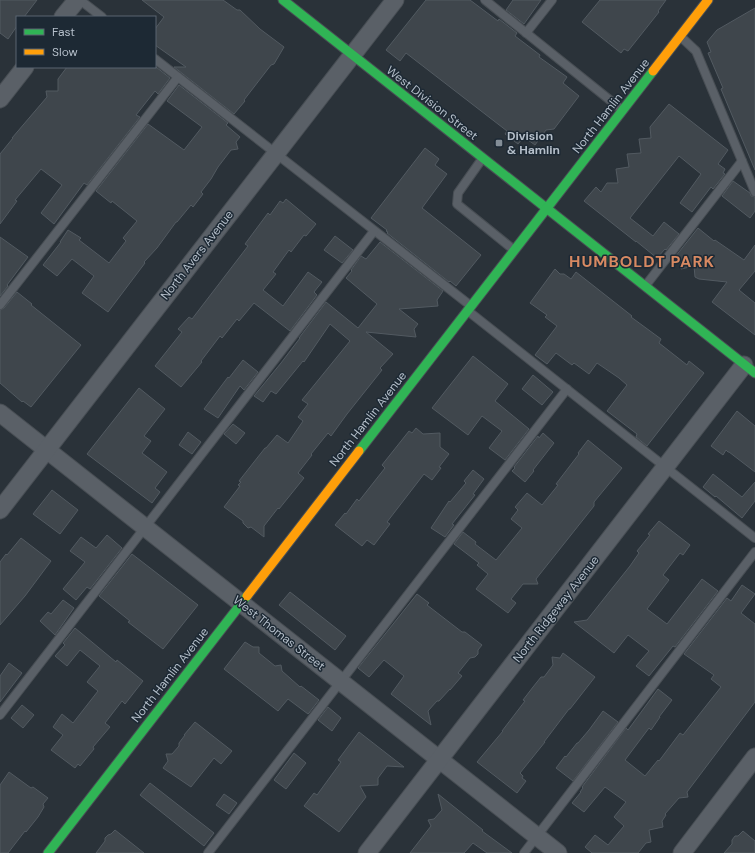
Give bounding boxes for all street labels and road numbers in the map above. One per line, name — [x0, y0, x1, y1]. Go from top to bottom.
street label: North Hamlin Avenue — [569, 55, 653, 157]
street label: West Division Street — [383, 62, 481, 144]
street label: North Avers Avenue — [157, 207, 237, 303]
street label: North Hamlin Avenue — [326, 368, 410, 470]
street label: North Ridgeway Avenue — [509, 552, 603, 666]
street label: West Thomas Street — [230, 592, 329, 674]
street label: North Hamlin Avenue — [128, 624, 212, 726]

